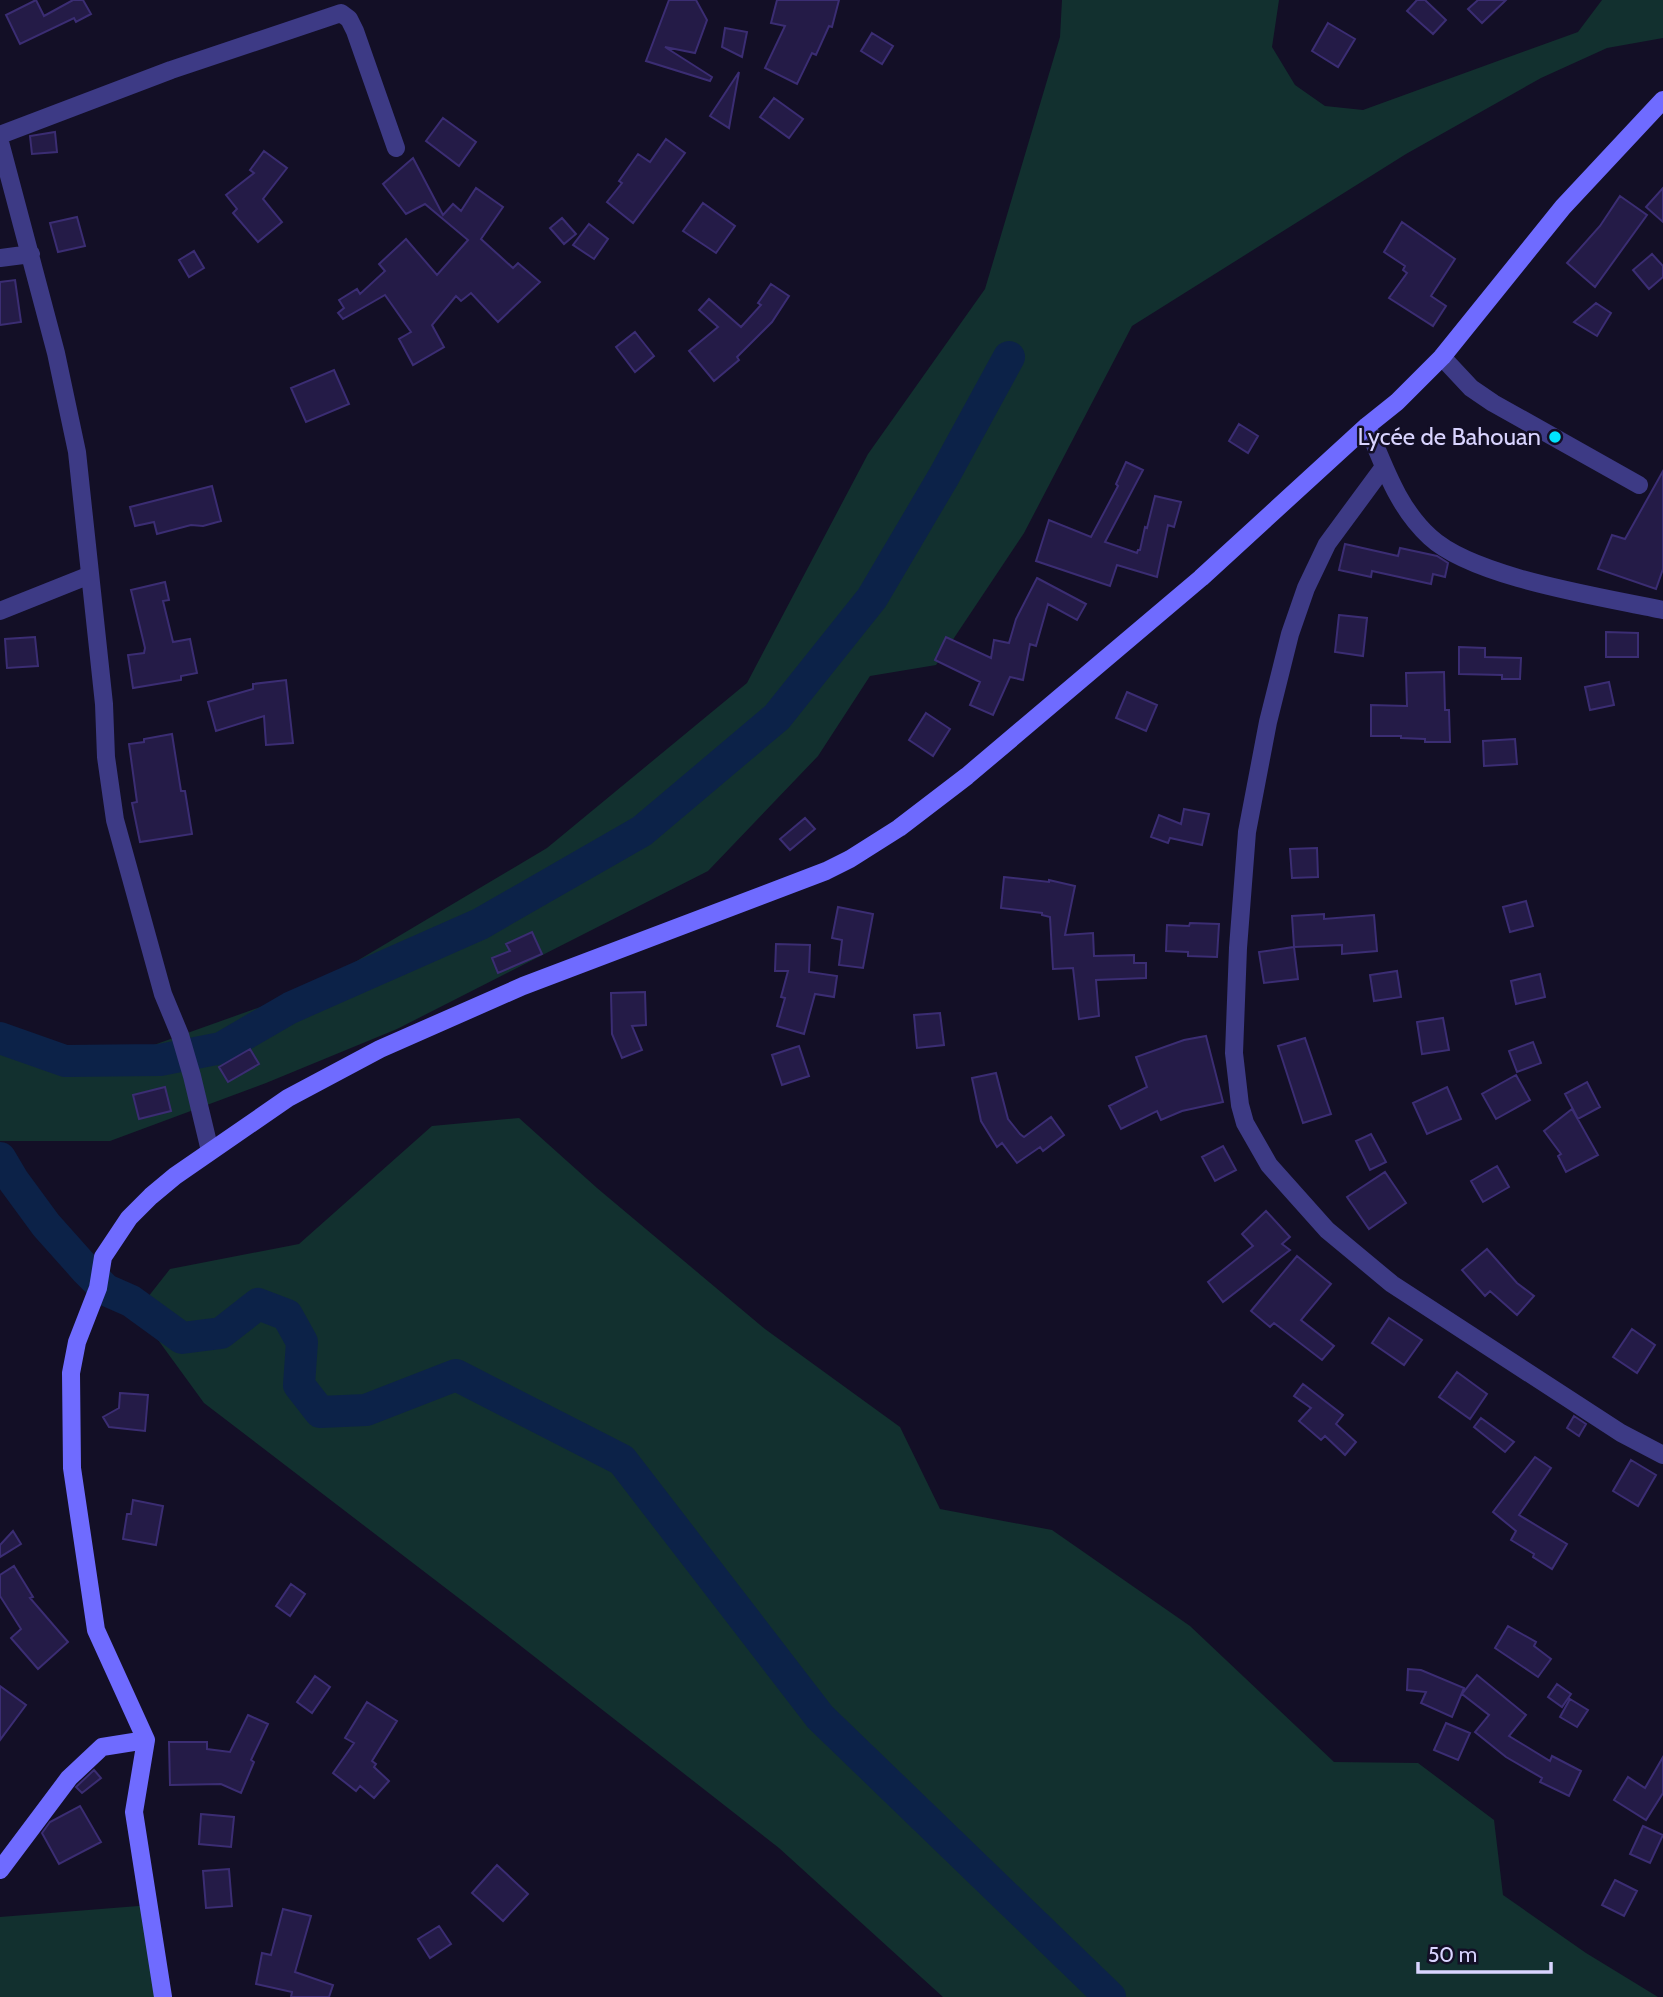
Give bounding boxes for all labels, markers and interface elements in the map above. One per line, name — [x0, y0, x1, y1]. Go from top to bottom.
place label: Lycée de Bahouan — [1358, 422, 1541, 451]
marker: Lycée de Bahouan — [1547, 429, 1563, 445]
scale bar — [1418, 1930, 1551, 1974]
text: 50 m — [1428, 1942, 1477, 1967]

